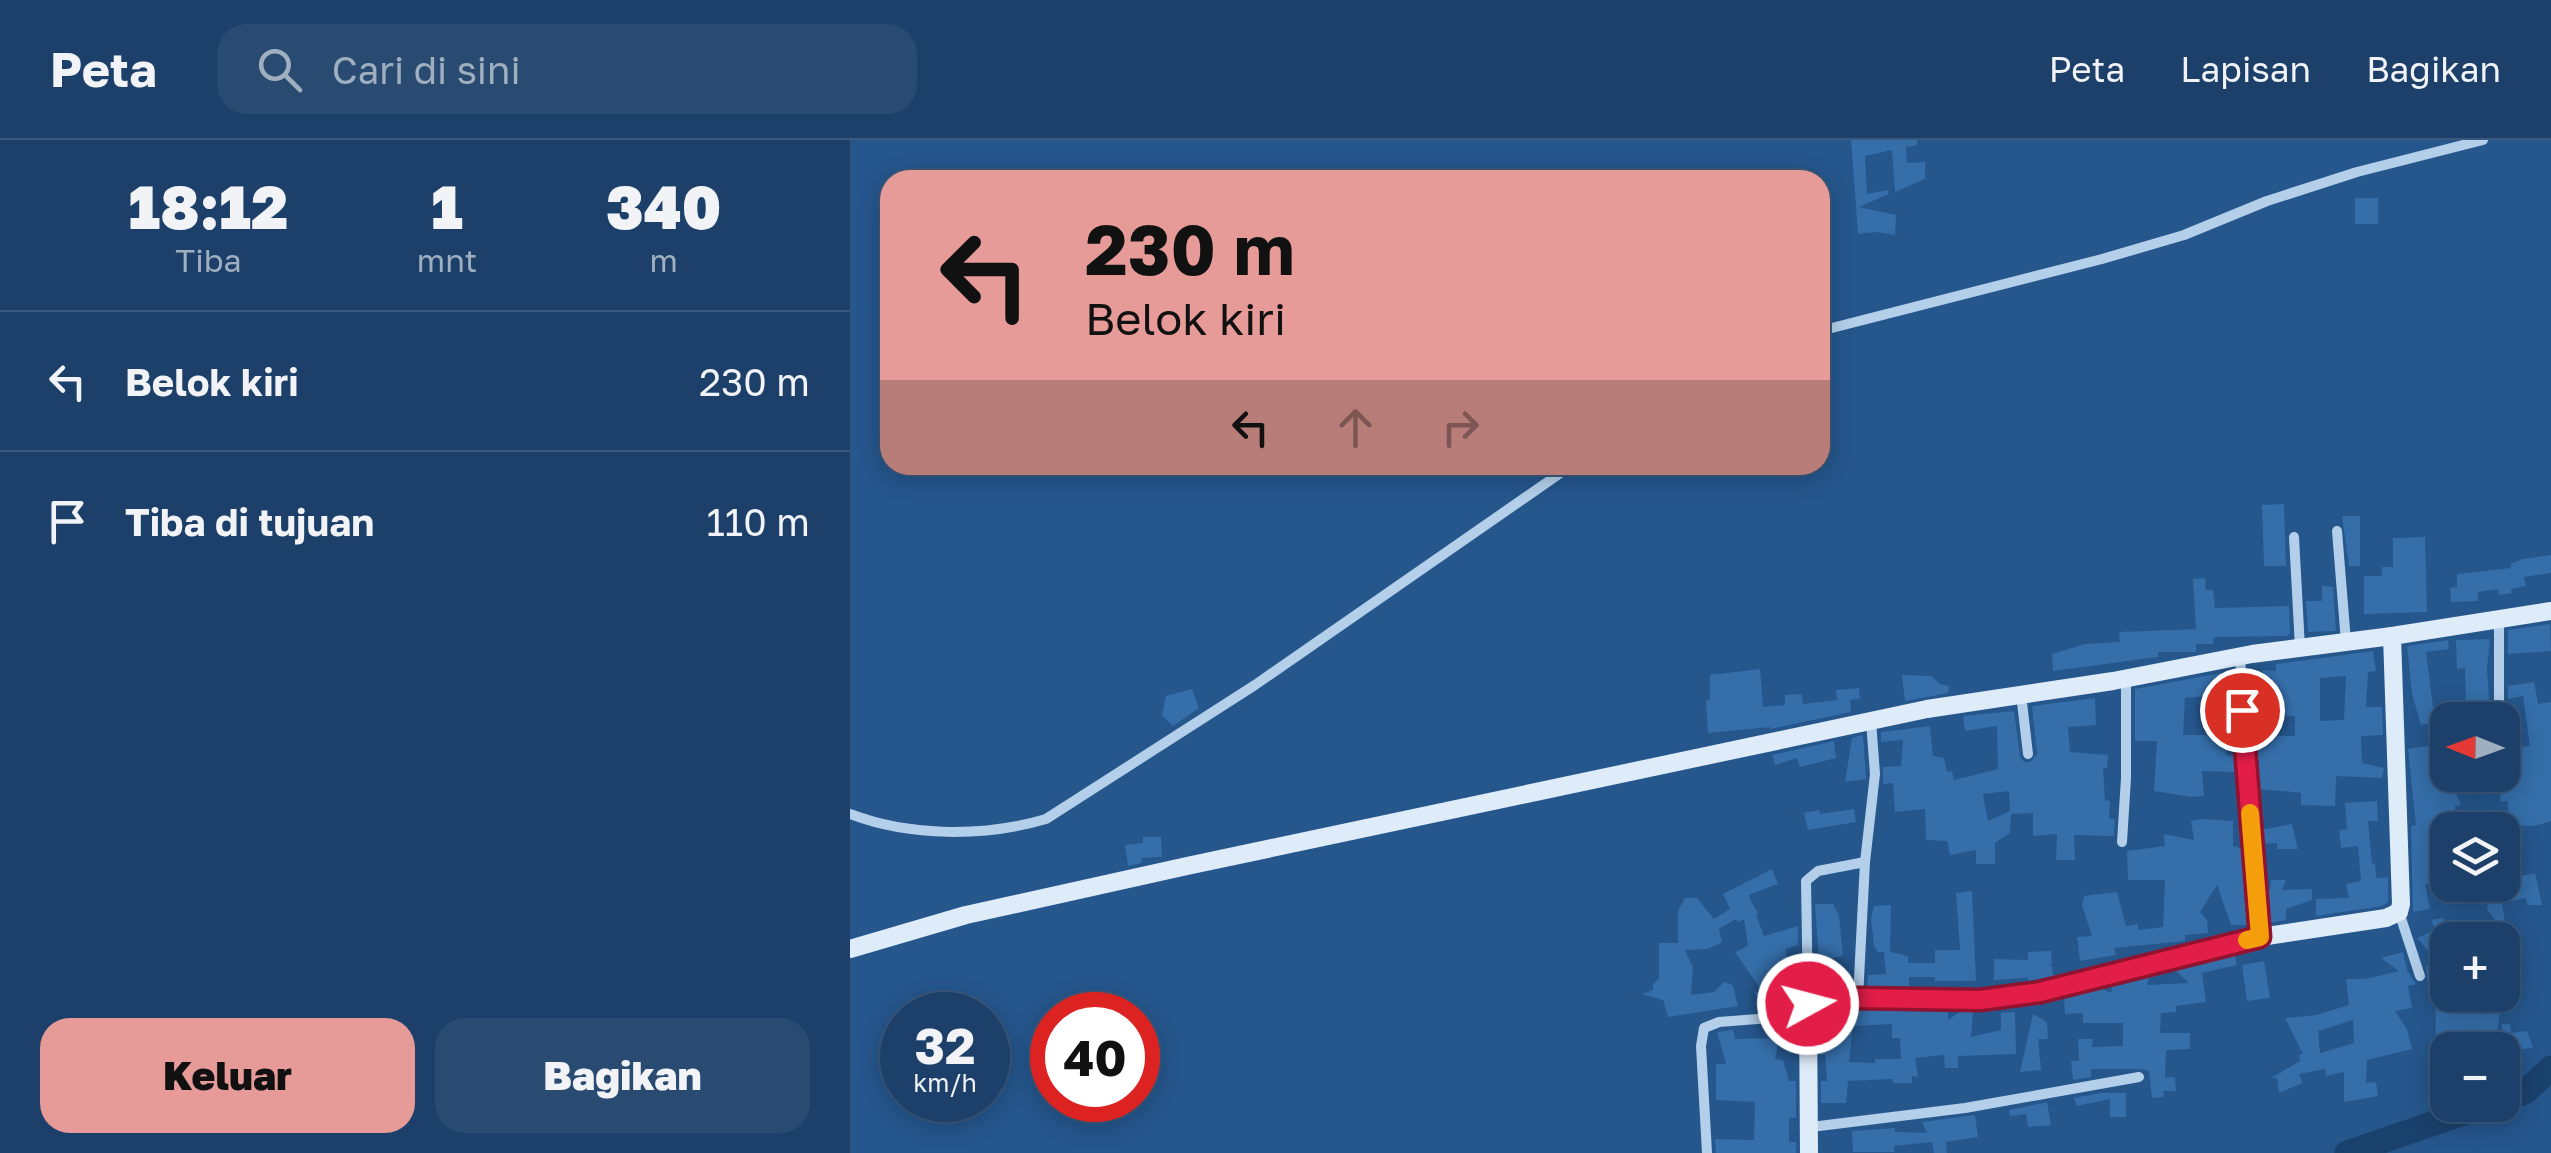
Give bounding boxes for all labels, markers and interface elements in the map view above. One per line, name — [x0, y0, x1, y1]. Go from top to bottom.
search box — [217, 24, 917, 114]
text: Peta — [50, 40, 157, 98]
icon: search — [252, 42, 307, 97]
text: Cari di sini — [332, 47, 521, 92]
text: Peta — [2049, 48, 2125, 90]
text: Lapisan — [2180, 48, 2311, 90]
text: Bagikan — [2366, 48, 2501, 90]
text: 18:12 — [129, 170, 288, 242]
text: 1 — [431, 170, 463, 242]
text: 340 — [606, 170, 721, 242]
text: 230 m — [1085, 206, 1295, 290]
icon: left — [920, 210, 1050, 340]
text: Tiba — [175, 241, 242, 279]
text: mnt — [417, 241, 477, 279]
text: m — [649, 241, 678, 279]
text: Belok kiri — [1085, 291, 1286, 345]
icon: left — [40, 354, 95, 409]
text: Belok kiri — [125, 359, 299, 404]
text: 230 m — [699, 359, 810, 404]
icon: left — [1223, 400, 1278, 455]
icon: ahead — [1328, 400, 1383, 455]
icon: right — [1433, 400, 1488, 455]
icon: arrive — [40, 494, 95, 549]
text: Tiba di tujuan — [125, 499, 374, 544]
text: 110 m — [706, 499, 810, 544]
pin — [2200, 668, 2285, 753]
icon: arrive — [2215, 683, 2270, 738]
north arrow — [2430, 702, 2520, 792]
map controls — [2430, 702, 2520, 1122]
button: layers — [2430, 812, 2520, 902]
button: + — [2430, 922, 2520, 1012]
position arrow — [1756, 952, 1860, 1056]
speed limit sign: 40 — [1030, 992, 1160, 1122]
text: 32 — [914, 1015, 975, 1075]
button: Keluar — [40, 1018, 415, 1133]
button: Bagikan — [435, 1018, 810, 1133]
button: − — [2430, 1032, 2520, 1122]
text: km/h — [913, 1067, 977, 1098]

